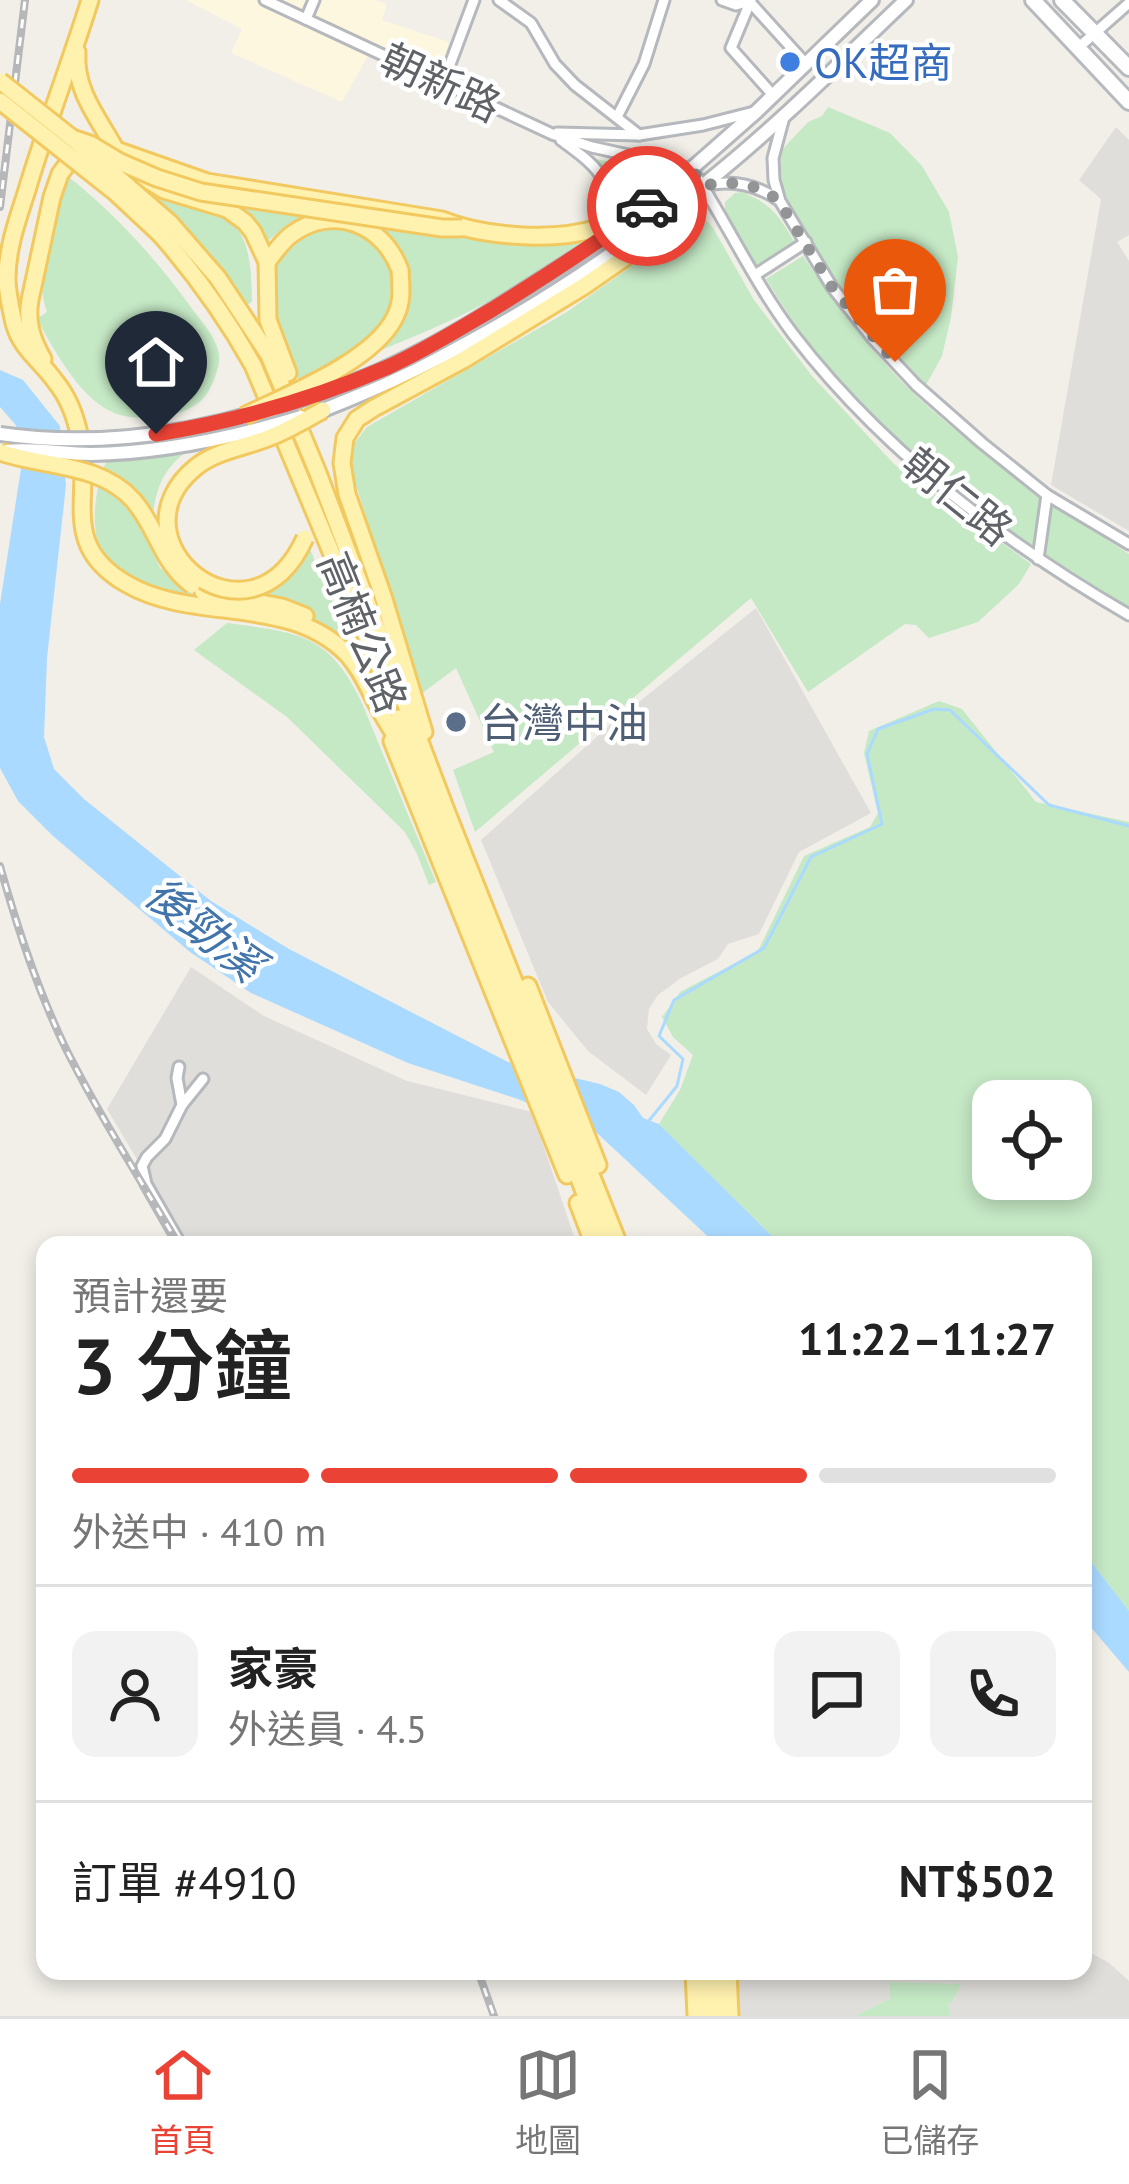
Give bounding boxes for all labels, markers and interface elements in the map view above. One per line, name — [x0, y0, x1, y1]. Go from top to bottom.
street label: 朝新路 — [372, 30, 510, 134]
place label: OK超商 — [814, 35, 952, 90]
marker: OK超商 — [777, 49, 803, 75]
courier — [587, 146, 707, 266]
icon: car — [614, 173, 680, 239]
pin — [844, 239, 946, 362]
icon: bag — [862, 257, 928, 323]
pin — [105, 311, 207, 434]
icon: home — [123, 329, 189, 395]
street label: 朝仁路 — [892, 435, 1024, 557]
street label: 高楠公路 — [306, 544, 420, 720]
place label: 台灣中油 — [480, 695, 648, 750]
marker: 台灣中油 — [443, 709, 469, 735]
water label: 後勁溪 — [134, 863, 280, 997]
map controls — [972, 1080, 1092, 1200]
button: locate — [972, 1080, 1092, 1200]
text: 預計還要 — [72, 1270, 228, 1321]
text: 11:22–11:27 — [798, 1309, 1056, 1367]
text: 3 分鐘 — [72, 1315, 292, 1416]
text: 外送中 · 410 m — [72, 1506, 326, 1557]
button: person — [72, 1631, 198, 1757]
button: chat — [774, 1631, 900, 1757]
button: phone — [930, 1631, 1056, 1757]
text: 家豪 — [228, 1639, 318, 1697]
text: 外送員 · 4.5 — [228, 1703, 427, 1754]
text: NT$502 — [899, 1851, 1056, 1909]
text: 訂單 #4910 — [72, 1853, 297, 1911]
tab: 首頁 — [150, 2042, 216, 2162]
tab: 地圖 — [515, 2042, 581, 2162]
tab: 已儲存 — [880, 2042, 979, 2162]

